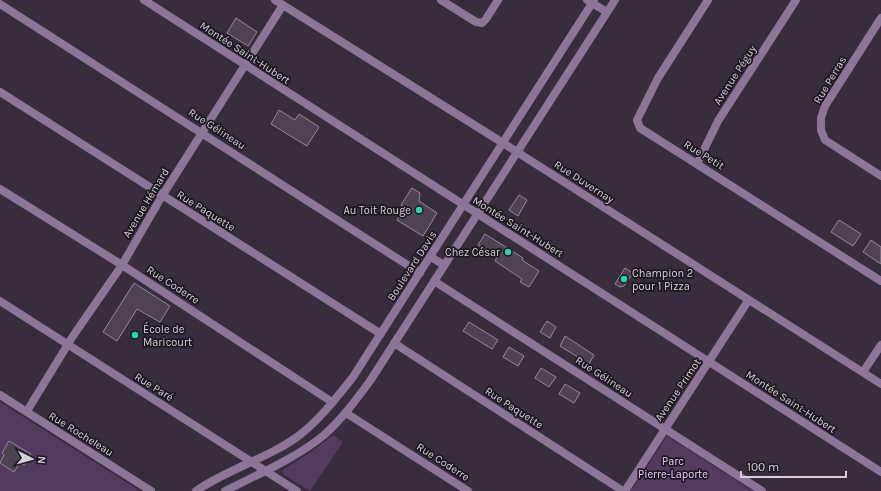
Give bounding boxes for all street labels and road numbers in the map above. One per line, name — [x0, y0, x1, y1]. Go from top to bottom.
street label: Montée Saint-Hubert — [197, 19, 293, 87]
street label: Avenue Péguy — [711, 43, 759, 107]
street label: Rue Perras — [811, 54, 849, 106]
street label: Rue Gélineau — [186, 106, 248, 152]
street label: Rue Petit — [681, 138, 727, 172]
street label: Rue Duvernay — [552, 158, 616, 206]
street label: Avenue Hémard — [120, 166, 172, 240]
street label: Rue Paquette — [174, 188, 238, 234]
street label: Montée Saint-Hubert — [470, 194, 566, 260]
street label: Boulevard Davis — [385, 228, 440, 303]
street label: Rue Coderre — [144, 263, 202, 307]
street label: Rue Gélineau — [573, 354, 635, 400]
street label: Avenue Primot — [652, 356, 704, 424]
street label: Montée Saint-Hubert — [743, 368, 839, 436]
street label: Rue Paré — [132, 370, 176, 404]
street label: Rue Paquette — [483, 384, 546, 432]
street label: Rue Rocheleau — [46, 409, 116, 459]
street label: Rue Coderre — [414, 440, 472, 484]

